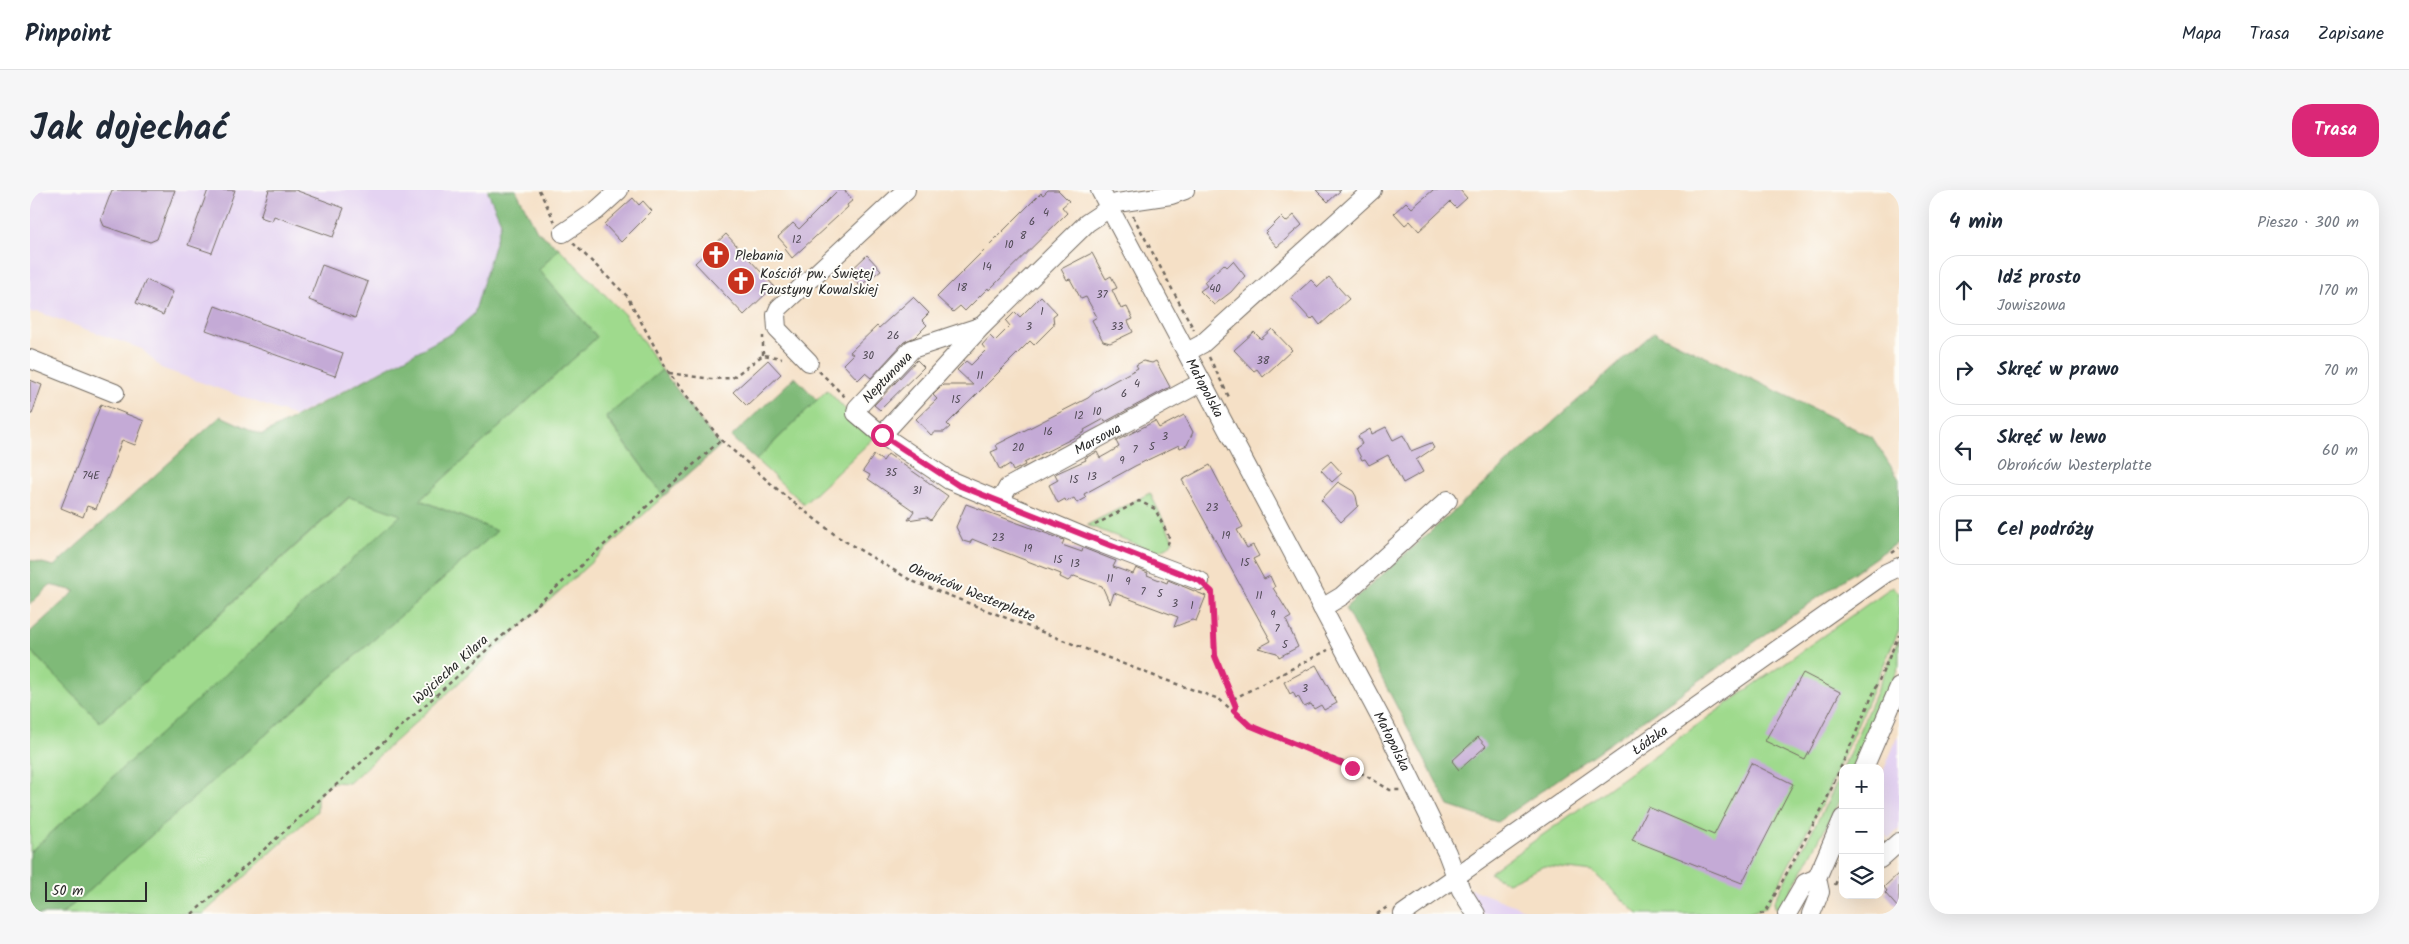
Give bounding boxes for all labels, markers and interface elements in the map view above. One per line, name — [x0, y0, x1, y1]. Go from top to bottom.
text: Pinpoint — [25, 15, 112, 54]
text: Mapa — [2182, 20, 2222, 49]
text: Trasa — [2250, 20, 2290, 49]
text: Zapisane — [2318, 20, 2384, 49]
text: Jak dojechać — [30, 102, 229, 158]
button: Trasa — [2292, 104, 2379, 157]
house number: 4 — [1043, 204, 1049, 222]
text: 4 min — [1949, 206, 2003, 239]
text: Pieszo · 300 m — [2257, 210, 2359, 235]
house number: 6 — [1029, 213, 1035, 231]
house number: 8 — [1020, 227, 1027, 245]
house number: 12 — [792, 231, 802, 249]
house number: 10 — [1005, 236, 1014, 254]
church icon: Plebania — [701, 240, 731, 270]
place label: Plebania — [735, 245, 784, 267]
house number: 14 — [982, 258, 992, 276]
place label: Kościół pw. Świętej Faustyny Kowalskiej — [760, 263, 878, 301]
text: Idź prosto — [1997, 263, 2081, 293]
church icon: Kościół pw. Świętej Faustyny Kowalskiej — [726, 266, 756, 296]
icon: ahead — [1950, 276, 1978, 304]
text: 170 m — [2318, 278, 2358, 303]
house number: 18 — [957, 279, 967, 297]
house number: 40 — [1209, 280, 1221, 298]
house number: 37 — [1096, 286, 1109, 304]
text: Jowiszowa — [1997, 293, 2066, 318]
house number: 1 — [1040, 303, 1044, 321]
house number: 3 — [1026, 318, 1032, 336]
house number: 33 — [1111, 318, 1123, 336]
house number: 26 — [887, 327, 899, 345]
street label: Neptunowa — [857, 347, 918, 409]
house number: 30 — [862, 347, 874, 365]
house number: 38 — [1257, 352, 1270, 370]
street label: Małopolska — [1179, 355, 1229, 422]
text: Skręć w prawo — [1997, 355, 2119, 385]
icon: right — [1950, 356, 1978, 384]
text: 70 m — [2323, 358, 2358, 383]
house number: 11 — [977, 367, 983, 385]
house number: 4 — [1134, 375, 1140, 393]
house number: 6 — [1121, 385, 1127, 403]
house number: 15 — [951, 391, 962, 409]
house number: 10 — [1093, 403, 1102, 421]
house number: 12 — [1074, 407, 1084, 425]
street label: Marsowa — [1070, 418, 1125, 461]
house number: 16 — [1043, 423, 1053, 441]
text: Skręć w lewo — [1997, 423, 2106, 453]
route start — [871, 424, 894, 447]
house number: 3 — [1162, 428, 1168, 446]
icon: left — [1950, 436, 1978, 464]
house number: 5 — [1149, 438, 1156, 456]
text: 60 m — [2322, 438, 2358, 463]
house number: 20 — [1012, 439, 1024, 457]
house number: 7 — [1132, 441, 1138, 459]
house number: 9 — [1119, 452, 1125, 470]
text: Obrońców Westerplatte — [1997, 453, 2152, 478]
house number: 35 — [885, 464, 898, 482]
house number: 74E — [82, 467, 100, 485]
house number: 13 — [1087, 468, 1097, 486]
house number: 15 — [1069, 471, 1080, 489]
house number: 31 — [912, 482, 922, 500]
house number: 23 — [1206, 499, 1218, 517]
text: Cel podróży — [1997, 515, 2094, 545]
icon: arrive — [1950, 516, 1978, 544]
house number: 19 — [1222, 527, 1231, 545]
house number: 23 — [992, 529, 1004, 547]
house number: 19 — [1024, 540, 1033, 558]
house number: 15 — [1053, 551, 1064, 569]
house number: 15 — [1240, 554, 1251, 572]
house number: 13 — [1070, 555, 1080, 573]
street label: Obrońców Westerplatte — [905, 557, 1039, 629]
house number: 11 — [1107, 570, 1113, 588]
house number: 9 — [1125, 573, 1131, 591]
house number: 7 — [1140, 583, 1146, 601]
house number: 5 — [1157, 585, 1164, 603]
house number: 11 — [1256, 587, 1262, 605]
house number: 3 — [1172, 595, 1178, 613]
house number: 1 — [1190, 597, 1194, 615]
house number: 9 — [1270, 606, 1276, 624]
house number: 7 — [1274, 620, 1280, 638]
street label: Wojciecha Kilara — [408, 630, 493, 710]
house number: 5 — [1282, 636, 1289, 654]
house number: 3 — [1302, 680, 1308, 698]
street label: Małopolska — [1367, 708, 1416, 776]
street label: Łódzka — [1628, 720, 1673, 761]
route end — [1341, 757, 1364, 780]
map controls — [1839, 764, 1884, 899]
button: + — [1839, 764, 1884, 809]
button: − — [1839, 809, 1884, 854]
button: layers — [1839, 854, 1884, 899]
scale bar — [45, 879, 148, 902]
text: 50 m — [52, 880, 83, 902]

